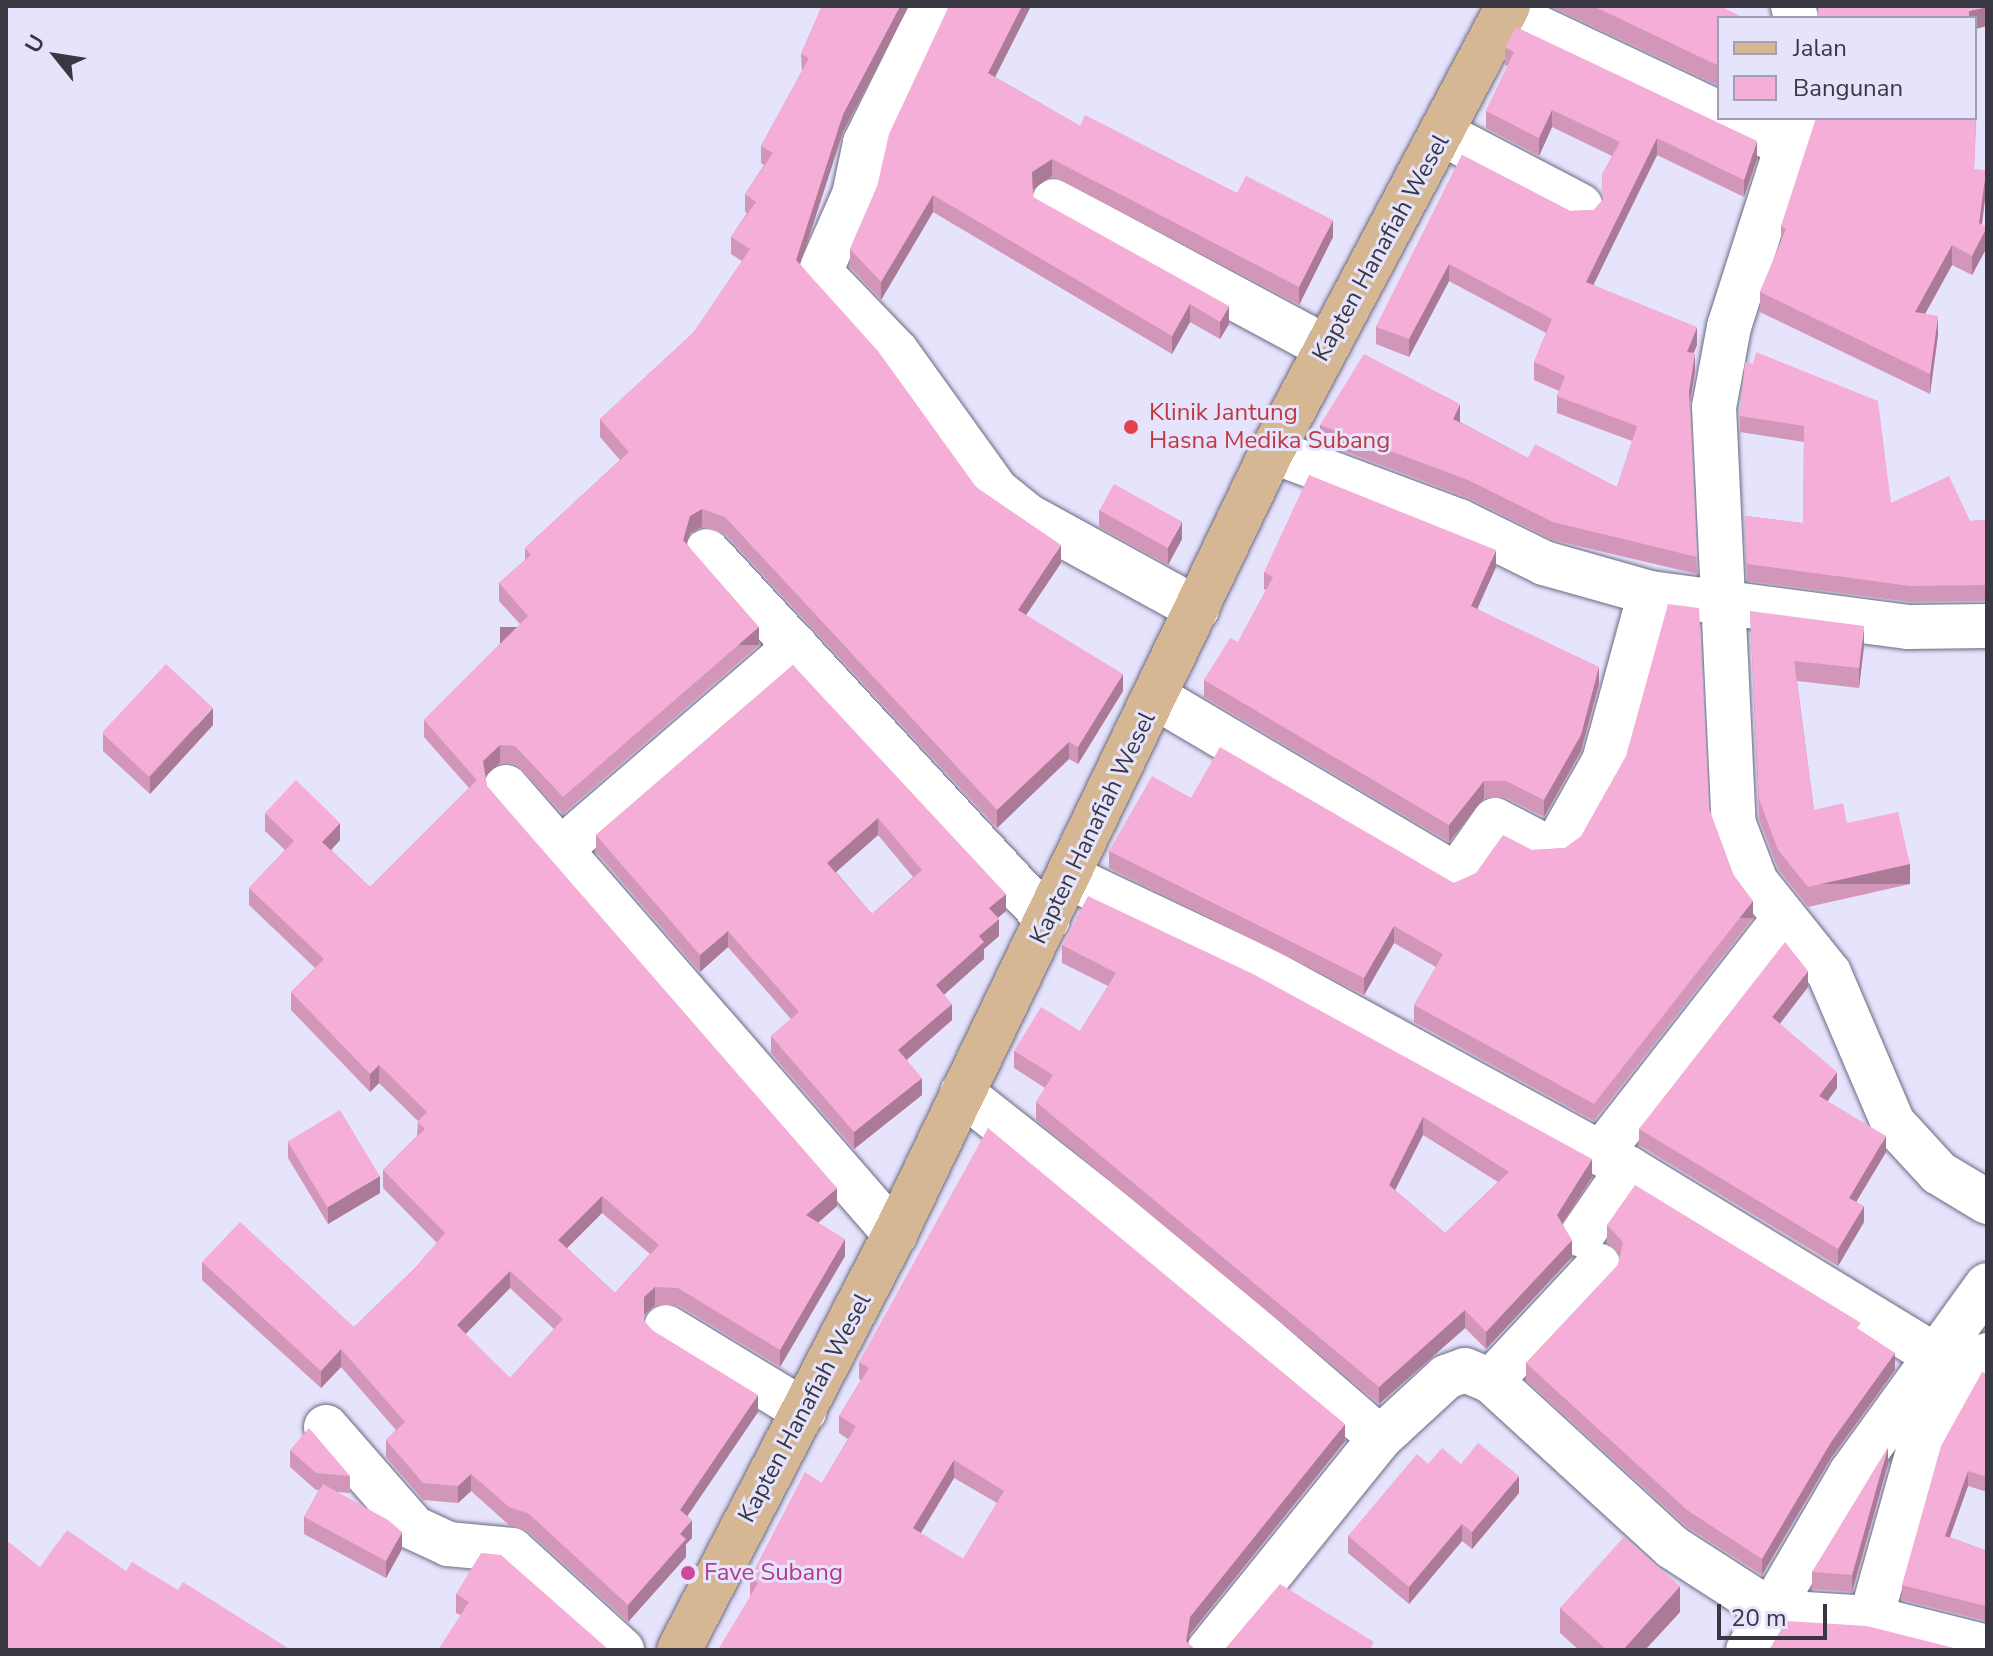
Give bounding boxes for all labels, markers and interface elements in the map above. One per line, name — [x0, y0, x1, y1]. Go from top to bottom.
north arrow — [16, 16, 96, 96]
legend — [1717, 16, 1977, 120]
text: U — [18, 29, 52, 59]
text: Jalan — [1793, 32, 1847, 64]
text: Bangunan — [1793, 72, 1903, 104]
street label: Kapten Hanafiah Wesel — [1307, 130, 1455, 366]
place label: Klinik Jantung Hasna Medika Subang — [1149, 399, 1390, 455]
marker: Klinik Jantung Hasna Medika Subang — [1120, 416, 1142, 438]
street label: Kapten Hanafiah Wesel — [1024, 707, 1162, 949]
street label: Kapten Hanafiah Wesel — [732, 1289, 878, 1527]
place label: Fave Subang — [704, 1559, 843, 1587]
marker: Fave Subang — [679, 1564, 697, 1582]
scale bar — [1721, 1588, 1831, 1638]
text: 20 m — [1731, 1602, 1787, 1634]

